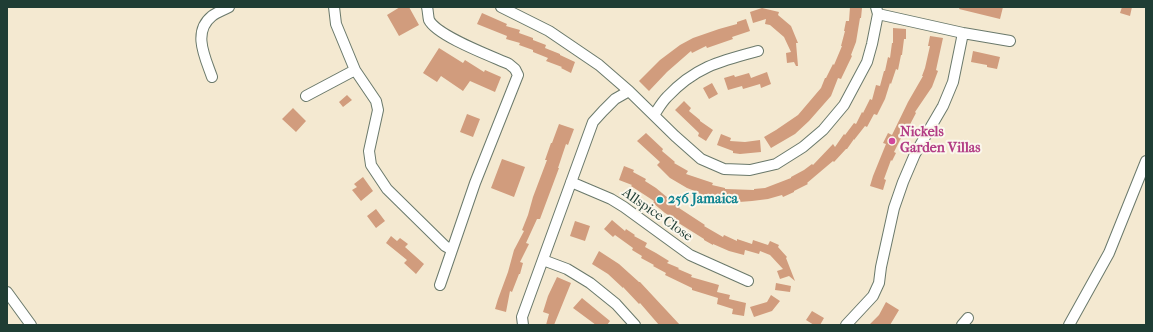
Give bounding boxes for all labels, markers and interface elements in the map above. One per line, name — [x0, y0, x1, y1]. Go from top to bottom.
place label: Nickels Garden Villas — [900, 125, 980, 158]
marker: Nickels Garden Villas — [887, 136, 897, 146]
street label: Allspice Close — [619, 185, 695, 245]
place label: 256 Jamaica — [668, 192, 738, 208]
marker: 256 Jamaica — [655, 195, 665, 205]

